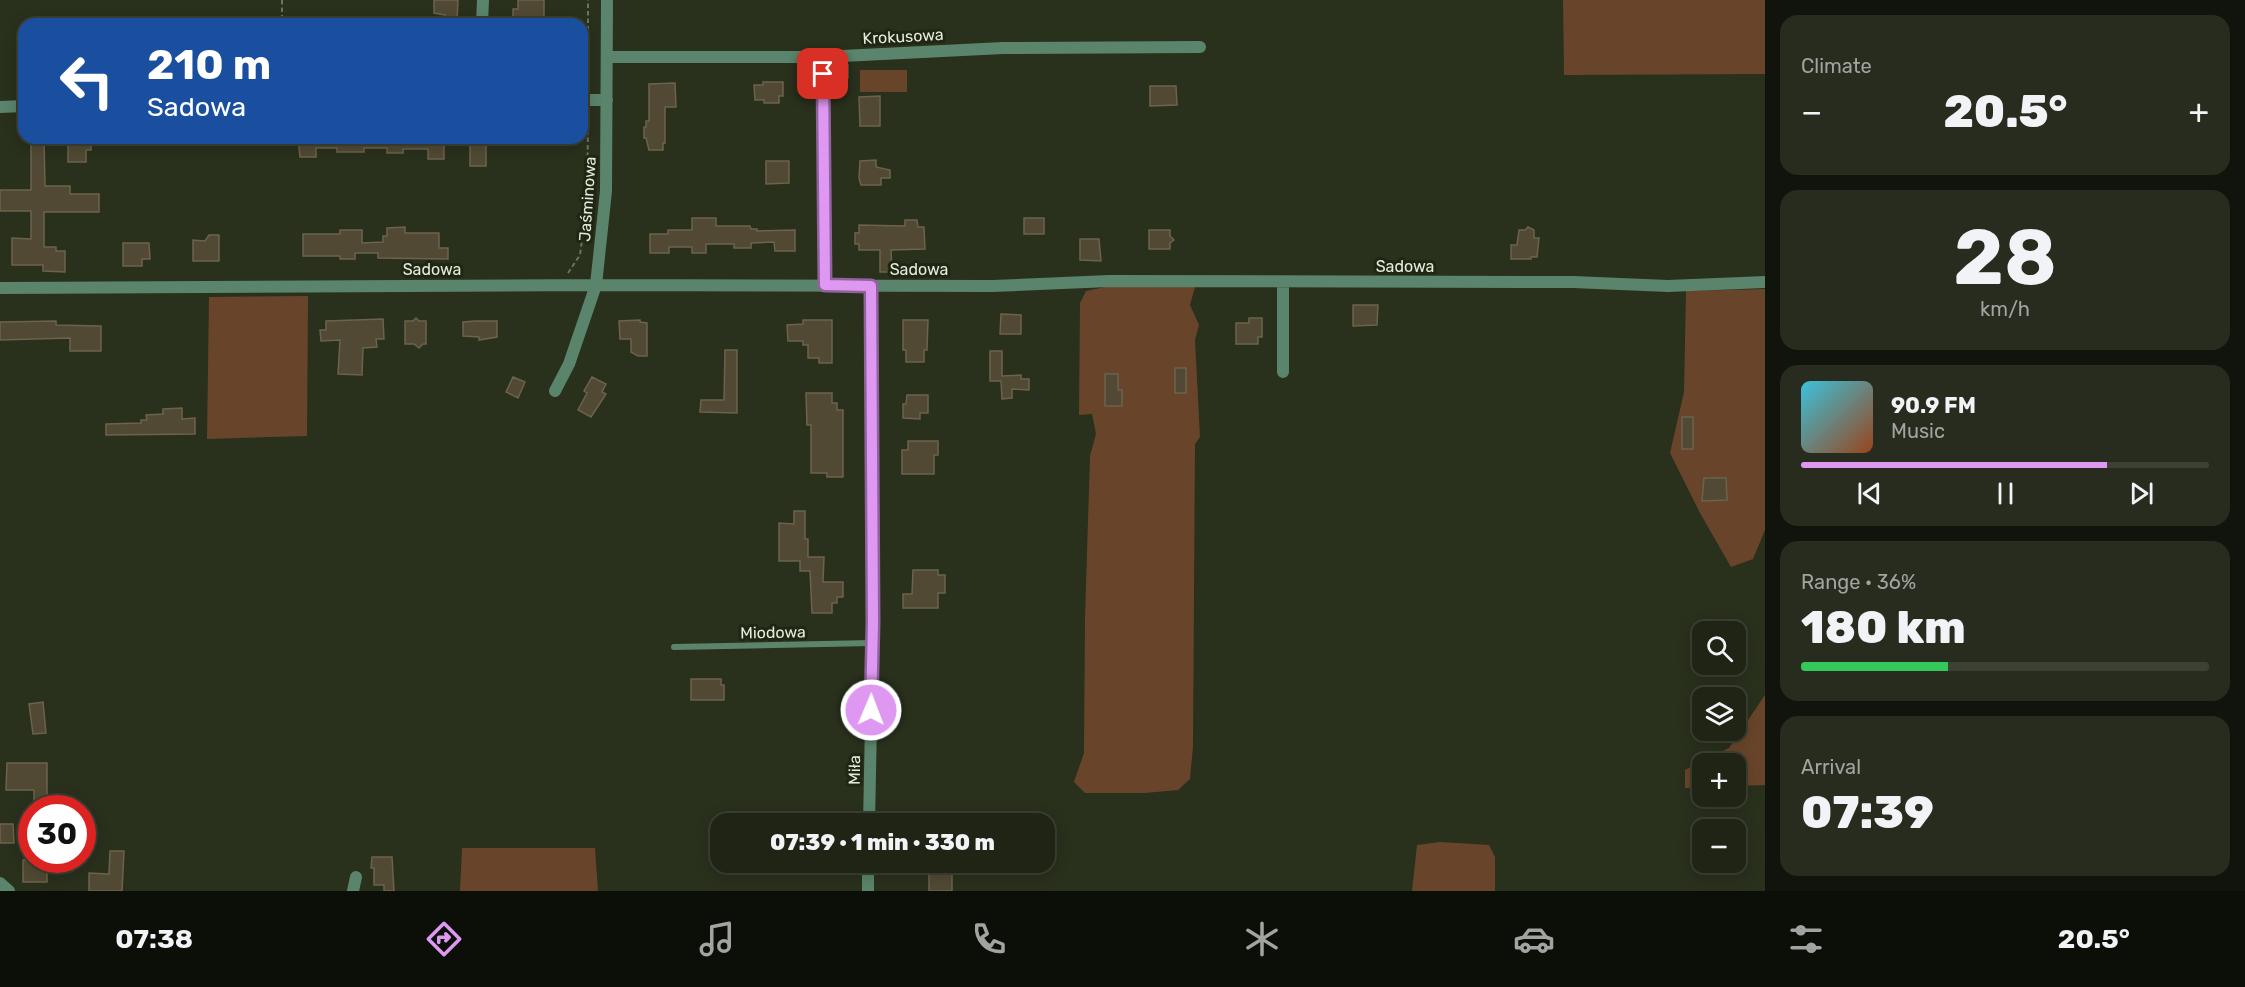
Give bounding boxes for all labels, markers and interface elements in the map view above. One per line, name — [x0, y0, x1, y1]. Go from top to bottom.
street label: Krokusowa — [862, 25, 944, 48]
text: 210 m — [147, 40, 271, 90]
icon: left — [48, 42, 126, 120]
pin — [797, 48, 848, 99]
text: Climate — [1801, 54, 1872, 78]
icon: arrive — [806, 57, 839, 90]
text: 20.5° — [1943, 85, 2068, 138]
text: Sadowa — [147, 91, 246, 123]
text: − — [1801, 92, 1822, 131]
text: + — [2188, 92, 2209, 131]
street label: Jaśminowa — [575, 156, 600, 242]
text: 28 — [1953, 211, 2057, 304]
street label: Sadowa — [1376, 257, 1434, 276]
street label: Sadowa — [403, 260, 461, 279]
street label: Sadowa — [890, 260, 948, 279]
text: km/h — [1980, 297, 2030, 321]
text: 90.9 FM — [1891, 392, 1976, 419]
text: Music — [1891, 419, 1945, 443]
icon: previous — [1853, 477, 1886, 510]
icon: pause — [1989, 477, 2022, 510]
icon: next — [2125, 477, 2158, 510]
text: Range · 36% — [1801, 570, 1916, 594]
text: 180 km — [1801, 601, 1966, 654]
map controls — [1692, 621, 1746, 873]
button: search — [1692, 621, 1746, 675]
street label: Miodowa — [740, 622, 806, 643]
position arrow — [839, 678, 903, 742]
button: layers — [1692, 687, 1746, 741]
button: + — [1692, 753, 1746, 807]
street label: Miła — [845, 755, 864, 785]
text: Arrival — [1801, 755, 1861, 779]
text: 07:39 — [1801, 786, 1934, 839]
speed limit sign: 30 — [18, 795, 96, 873]
button: − — [1692, 819, 1746, 873]
text: 07:39 · 1 min · 330 m — [770, 829, 995, 856]
icon: directions — [423, 918, 465, 960]
icon: music — [696, 918, 738, 960]
icon: phone — [968, 918, 1010, 960]
icon: climate — [1241, 918, 1283, 960]
icon: car — [1513, 918, 1555, 960]
icon: filters — [1785, 918, 1827, 960]
text: 07:38 — [115, 923, 193, 955]
text: 20.5° — [2058, 923, 2130, 955]

